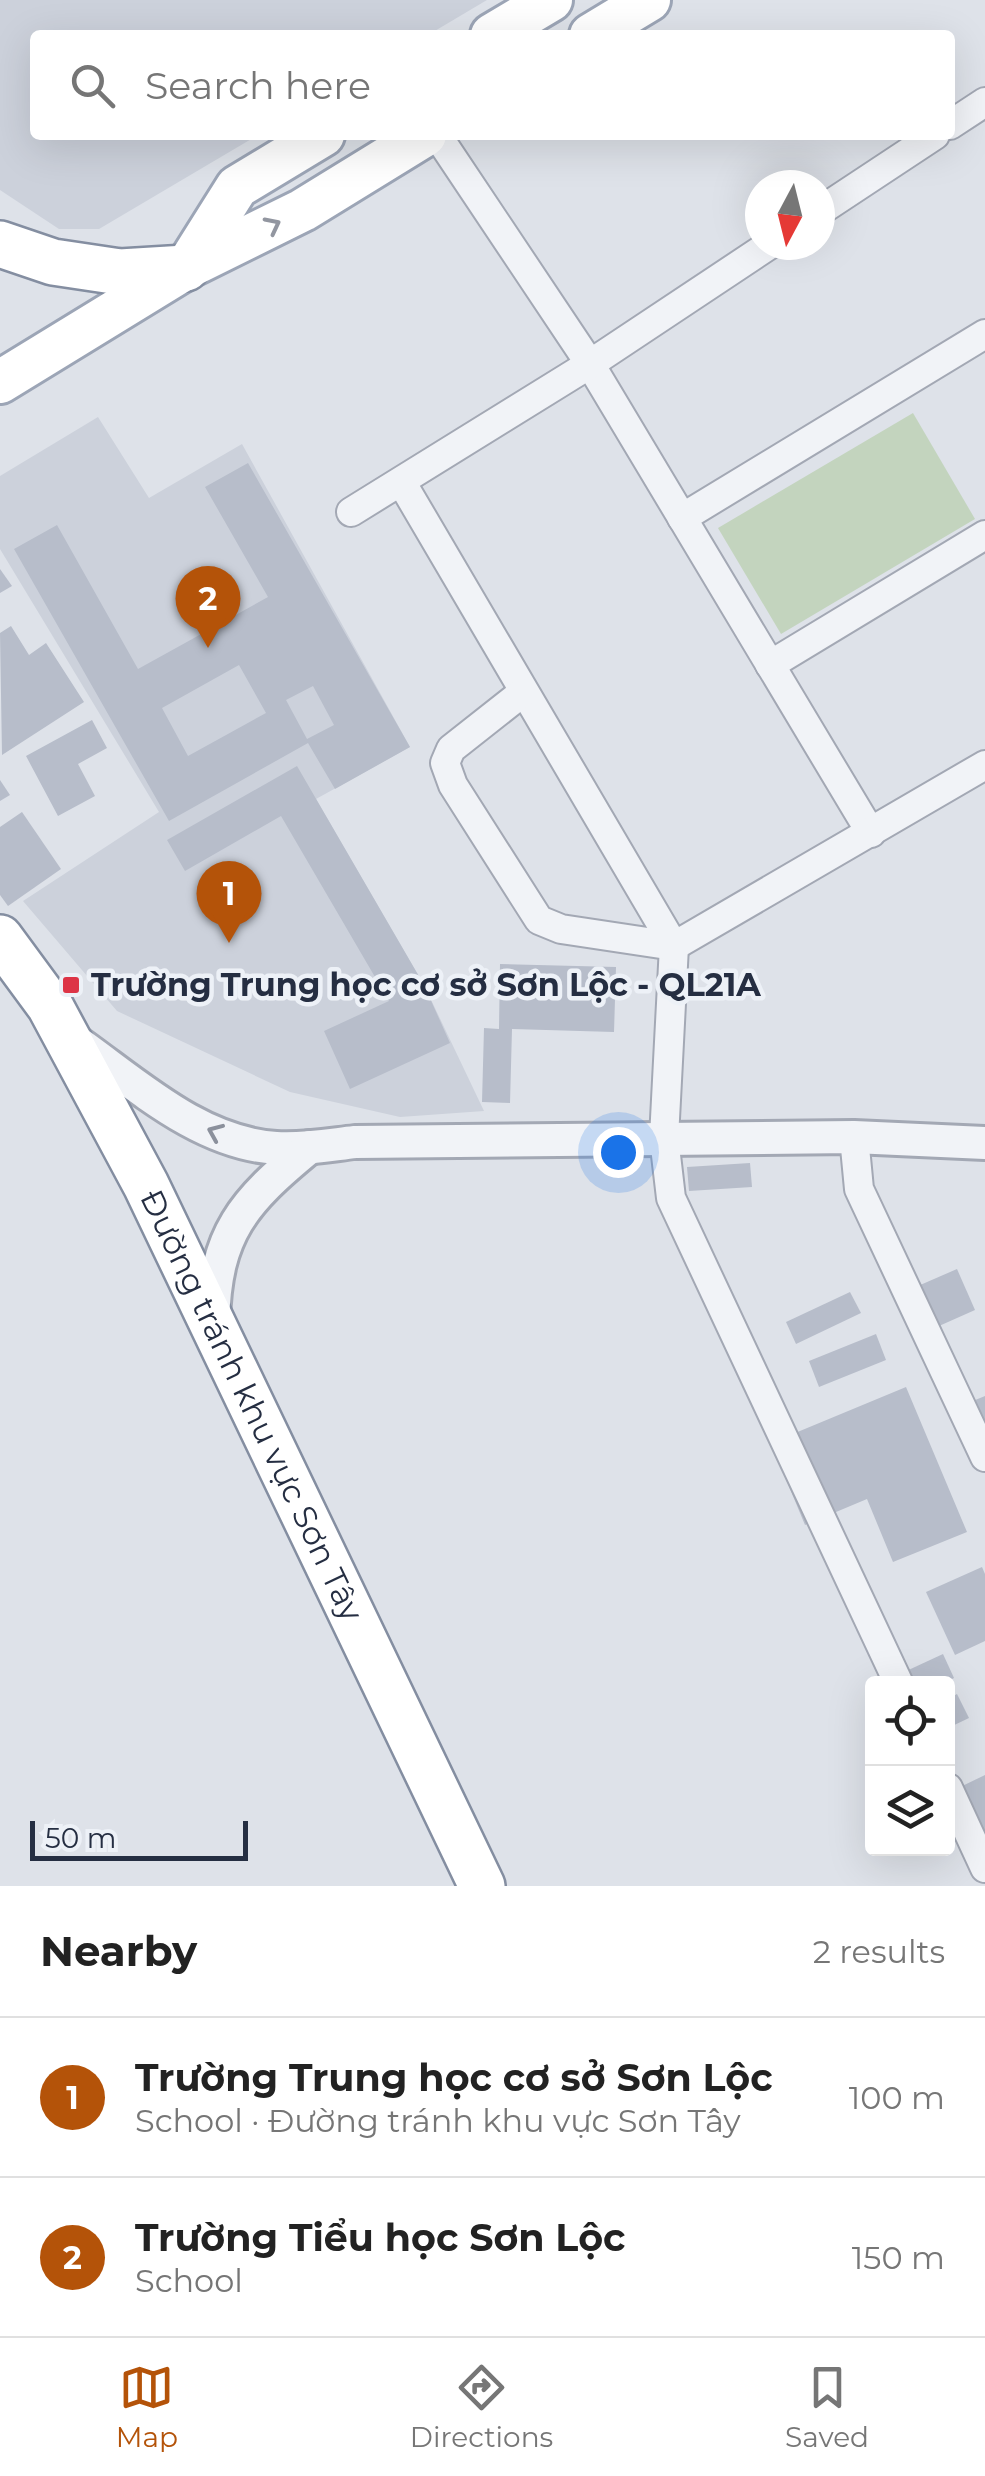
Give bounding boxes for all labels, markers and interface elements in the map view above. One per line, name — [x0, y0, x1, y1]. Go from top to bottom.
search box — [30, 30, 955, 140]
icon: search — [65, 58, 120, 113]
text: Search here — [145, 62, 371, 109]
north arrow — [745, 170, 835, 260]
one-way arrow — [263, 217, 281, 237]
pin: 2 — [176, 566, 240, 648]
pin: 1 — [196, 860, 262, 943]
place label: Trường Trung học cơ sở Sơn Lộc - QL21A — [91, 965, 761, 1004]
marker: Trường Trung học cơ sở Sơn Lộc - QL21A — [60, 974, 82, 996]
one-way arrow — [207, 1124, 225, 1144]
your location — [593, 1127, 644, 1178]
street label: Đường tránh khu vực Sơn Tây — [132, 1183, 372, 1628]
map controls — [865, 1676, 955, 1856]
button: locate — [865, 1676, 955, 1766]
button: layers — [865, 1766, 955, 1856]
scale bar — [30, 1816, 248, 1860]
text: 50 m — [45, 1821, 116, 1855]
text: Nearby — [40, 1925, 197, 1977]
text: 2 results — [813, 1932, 945, 1971]
text: Trường Trung học cơ sở Sơn Lộc — [135, 2054, 773, 2101]
text: 1 — [66, 2078, 79, 2117]
text: 100 m — [849, 2078, 945, 2117]
text: School · Đường tránh khu vực Sơn Tây — [135, 2101, 741, 2140]
text: Trường Tiểu học Sơn Lộc — [135, 2214, 626, 2261]
text: 2 — [63, 2238, 82, 2277]
text: 150 m — [852, 2238, 945, 2277]
text: School — [135, 2261, 243, 2300]
tab: Map — [116, 2360, 178, 2454]
tab: Directions — [410, 2360, 553, 2454]
tab: Saved — [785, 2360, 869, 2454]

